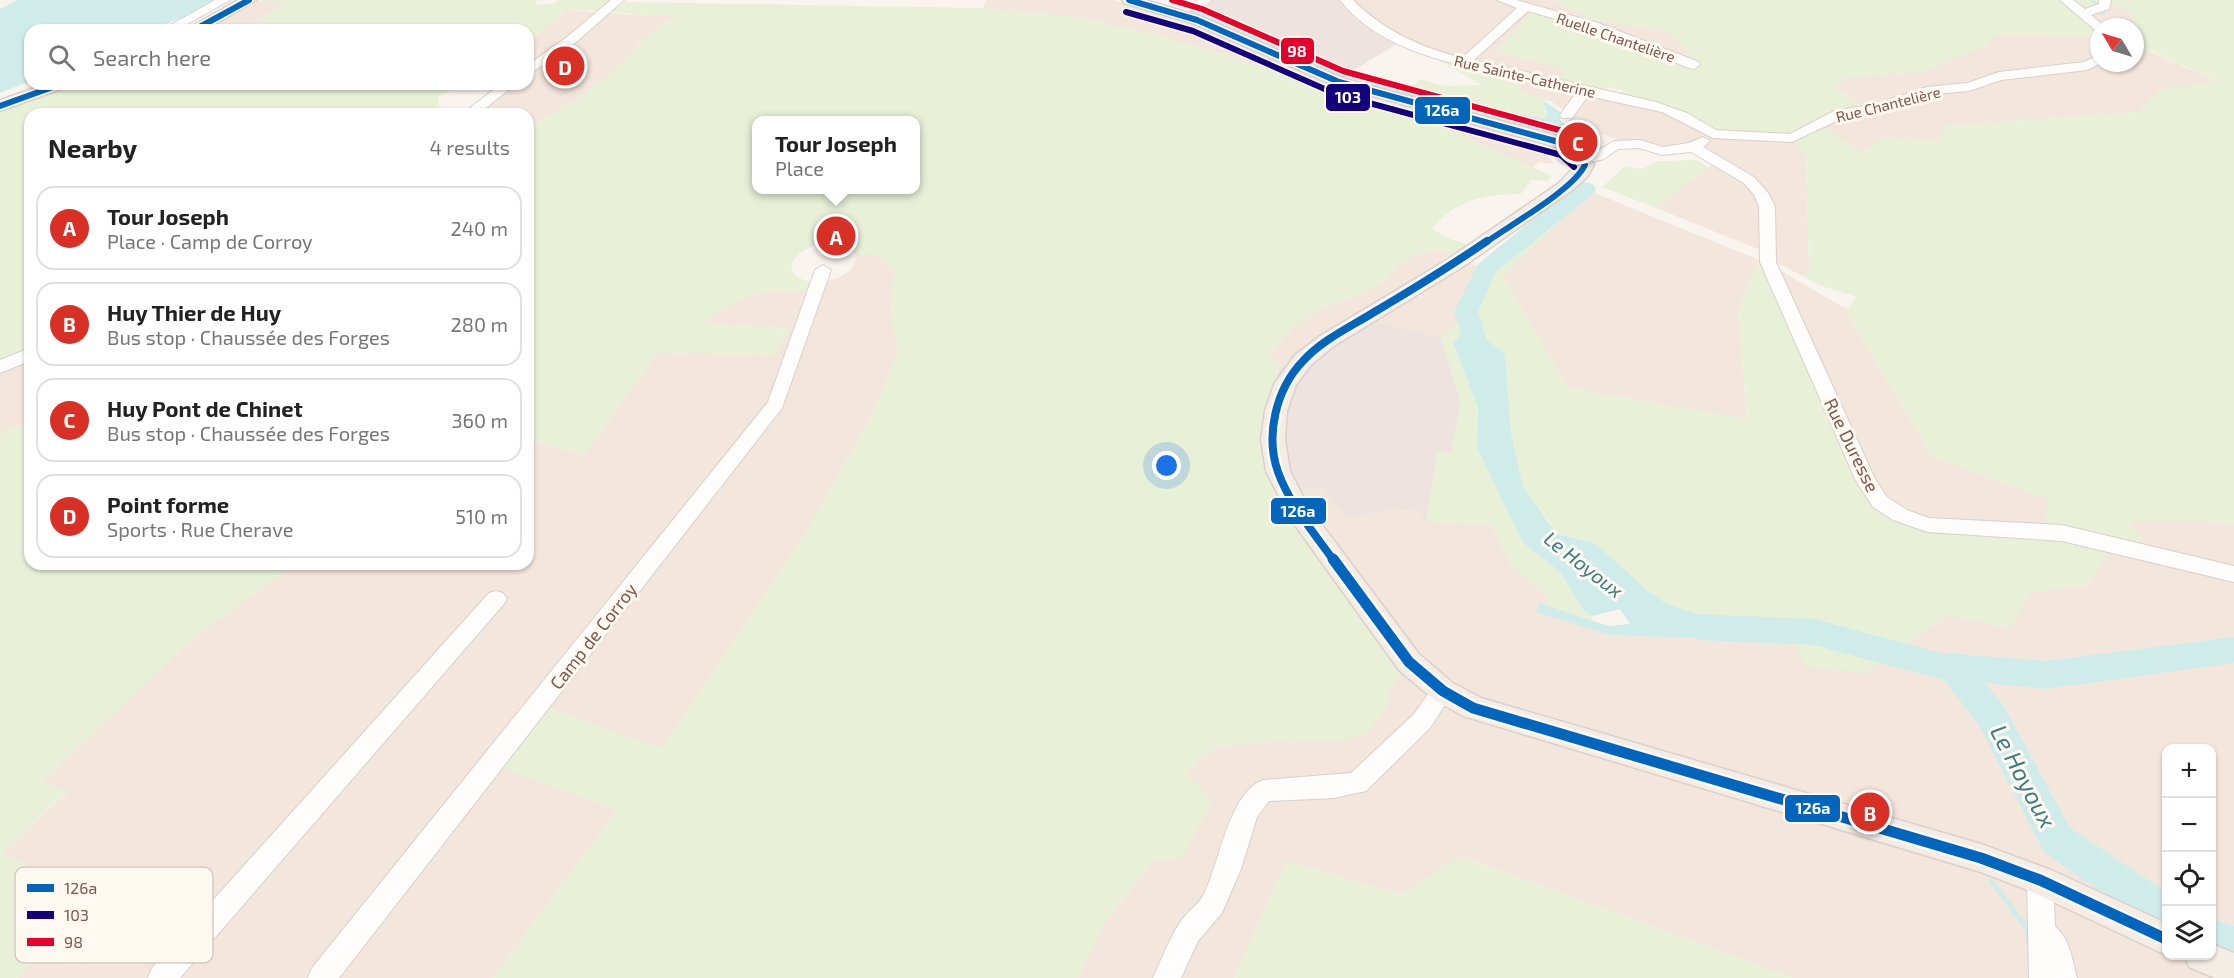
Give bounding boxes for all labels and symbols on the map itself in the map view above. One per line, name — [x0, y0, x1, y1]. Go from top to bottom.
street label: Ruelle Chantelière — [1554, 8, 1678, 66]
north arrow — [2090, 18, 2144, 72]
line badge: 98 — [1280, 37, 1315, 65]
text: 98 — [1287, 41, 1307, 60]
pin: D — [546, 44, 584, 88]
street label: Rue Sainte-Catherine — [1453, 51, 1597, 101]
street label: Rue Chantelière — [1834, 82, 1942, 126]
line badge: 103 — [1325, 83, 1371, 112]
text: 103 — [1335, 87, 1361, 106]
line badge: 126a — [1414, 96, 1471, 125]
text: 126a — [1425, 100, 1459, 119]
pin: C — [1558, 120, 1598, 164]
pin: A — [816, 214, 856, 258]
street label: Rue Duresse — [1820, 394, 1884, 496]
your location — [1152, 451, 1181, 480]
line badge: 126a — [1270, 497, 1327, 525]
text: 126a — [1281, 501, 1315, 520]
water label: Le Hoyoux — [1539, 526, 1629, 603]
street label: Camp de Corroy — [545, 578, 642, 693]
water label: Le Hoyoux — [1985, 720, 2063, 833]
pin: B — [1850, 790, 1890, 834]
line badge: 126a — [1784, 794, 1841, 823]
text: 126a — [1796, 798, 1830, 817]
legend — [15, 867, 213, 963]
text: 126a — [64, 878, 97, 897]
text: 103 — [64, 905, 89, 924]
text: 98 — [64, 932, 83, 951]

